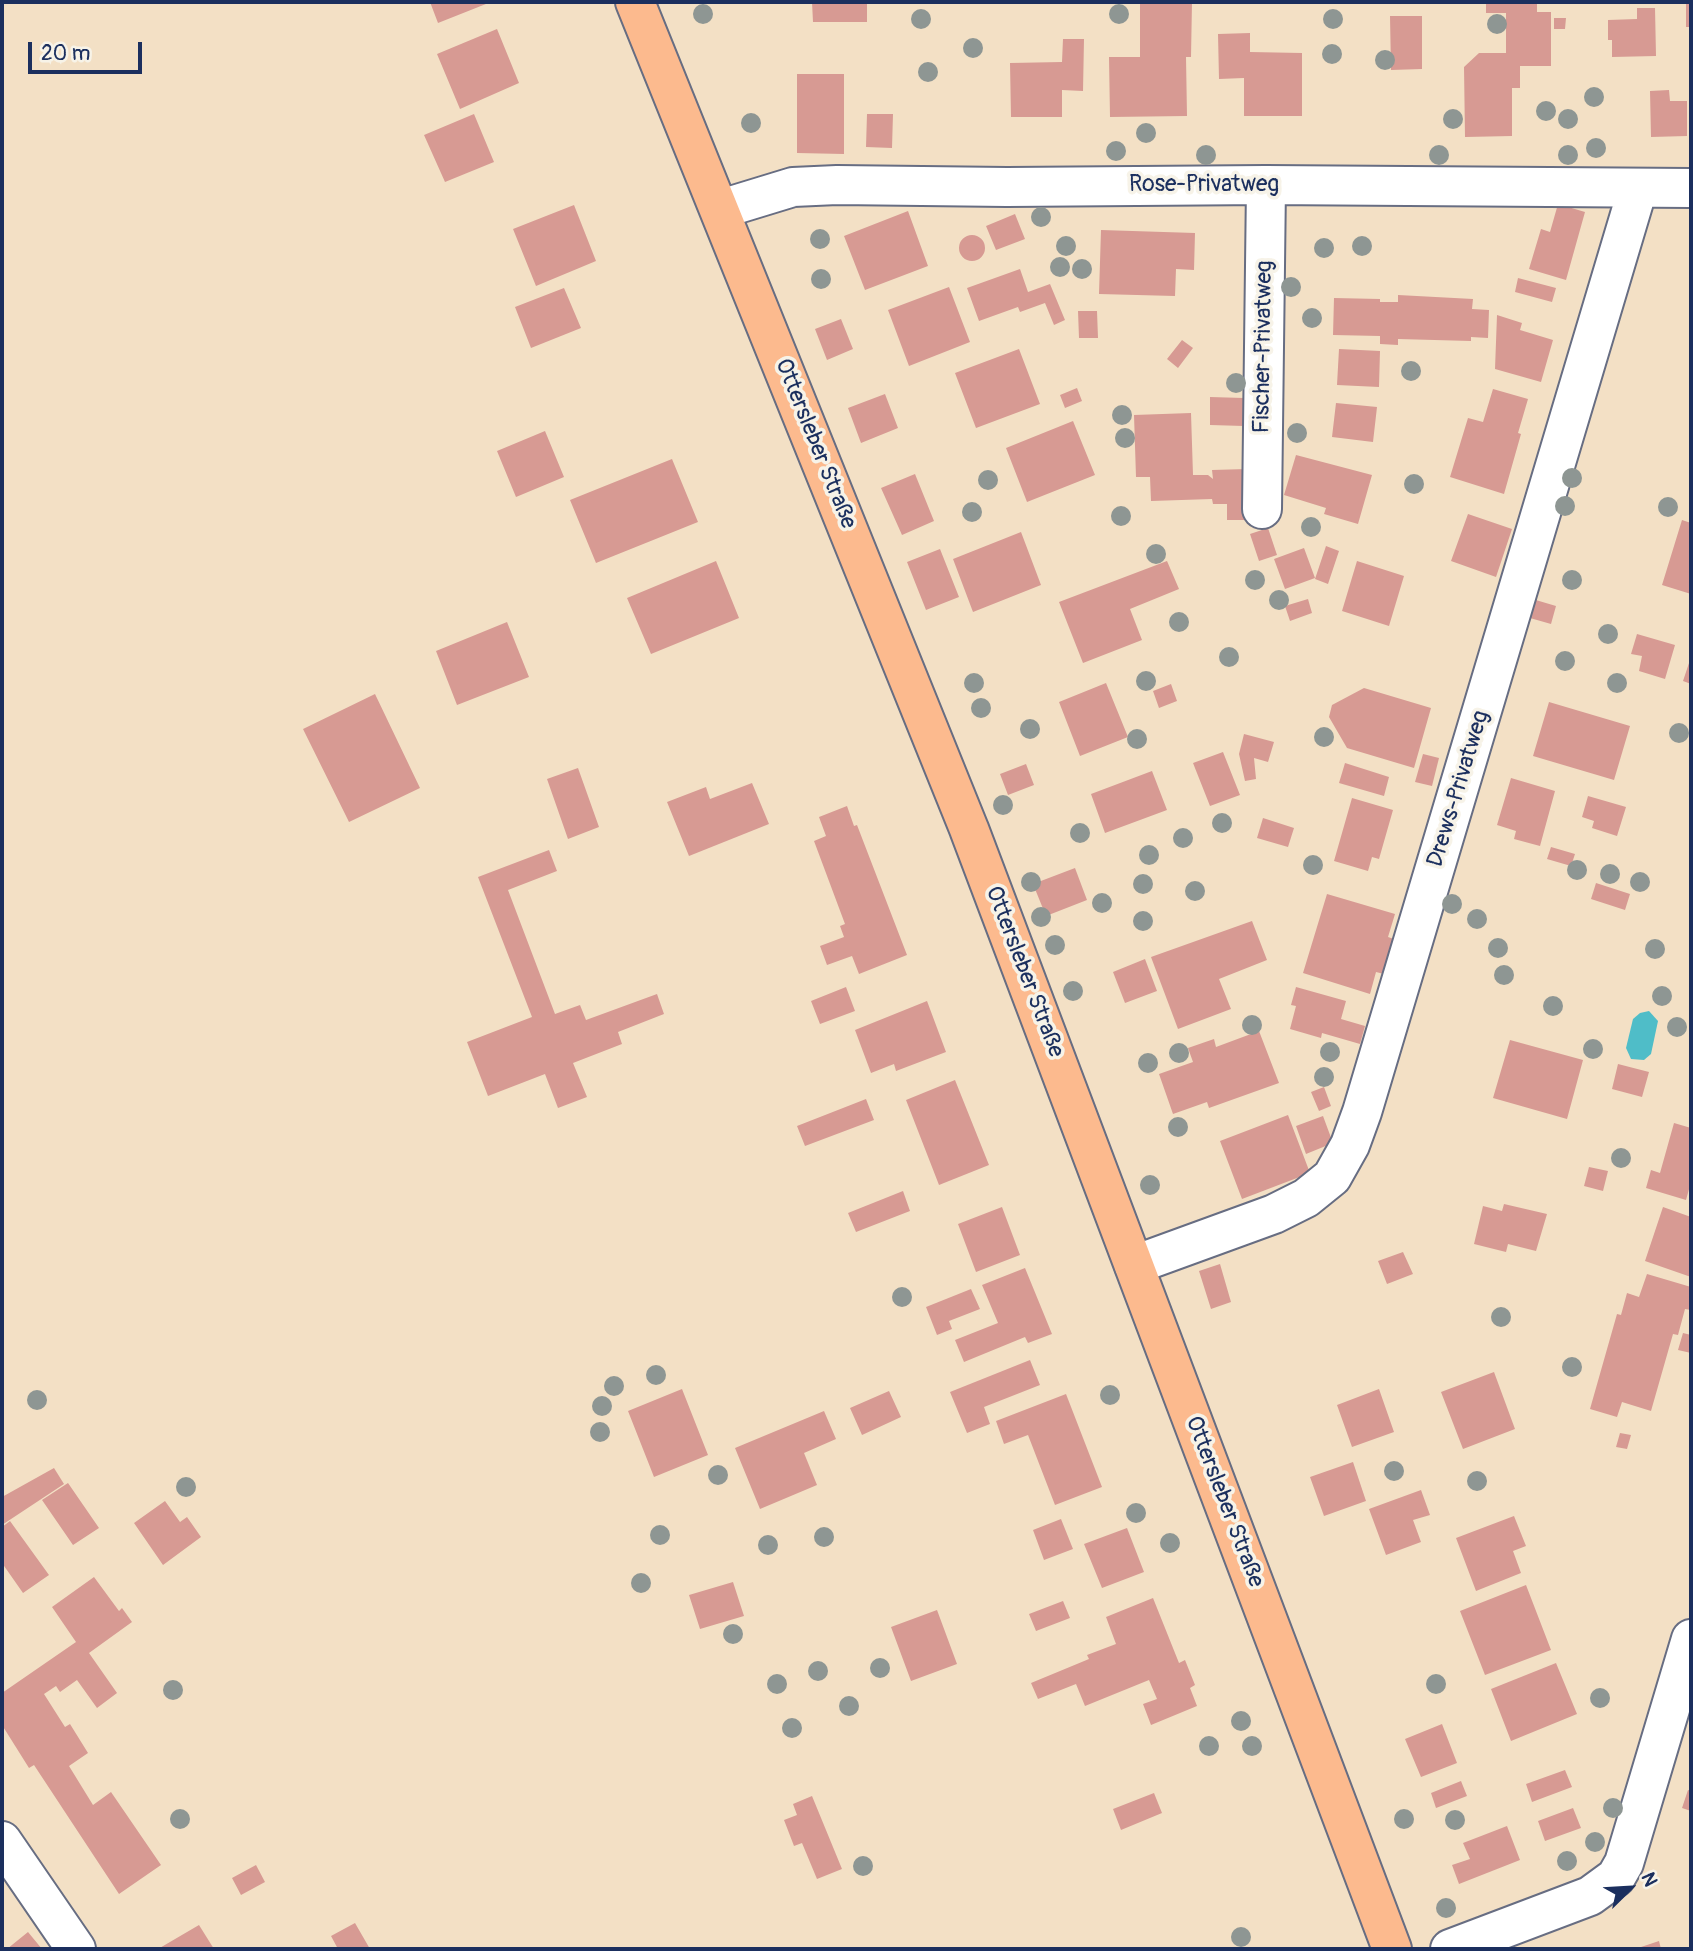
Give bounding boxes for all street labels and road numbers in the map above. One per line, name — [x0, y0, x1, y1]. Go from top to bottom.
street label: Rose-Privatweg — [1129, 171, 1279, 199]
street label: Fischer-Privatweg — [1249, 260, 1279, 434]
street label: Ottersleber Straße — [768, 355, 862, 533]
street label: Drews-Privatweg — [1422, 708, 1496, 870]
street label: Ottersleber Straße — [979, 883, 1069, 1061]
street label: Ottersleber Straße — [1179, 1413, 1269, 1591]

